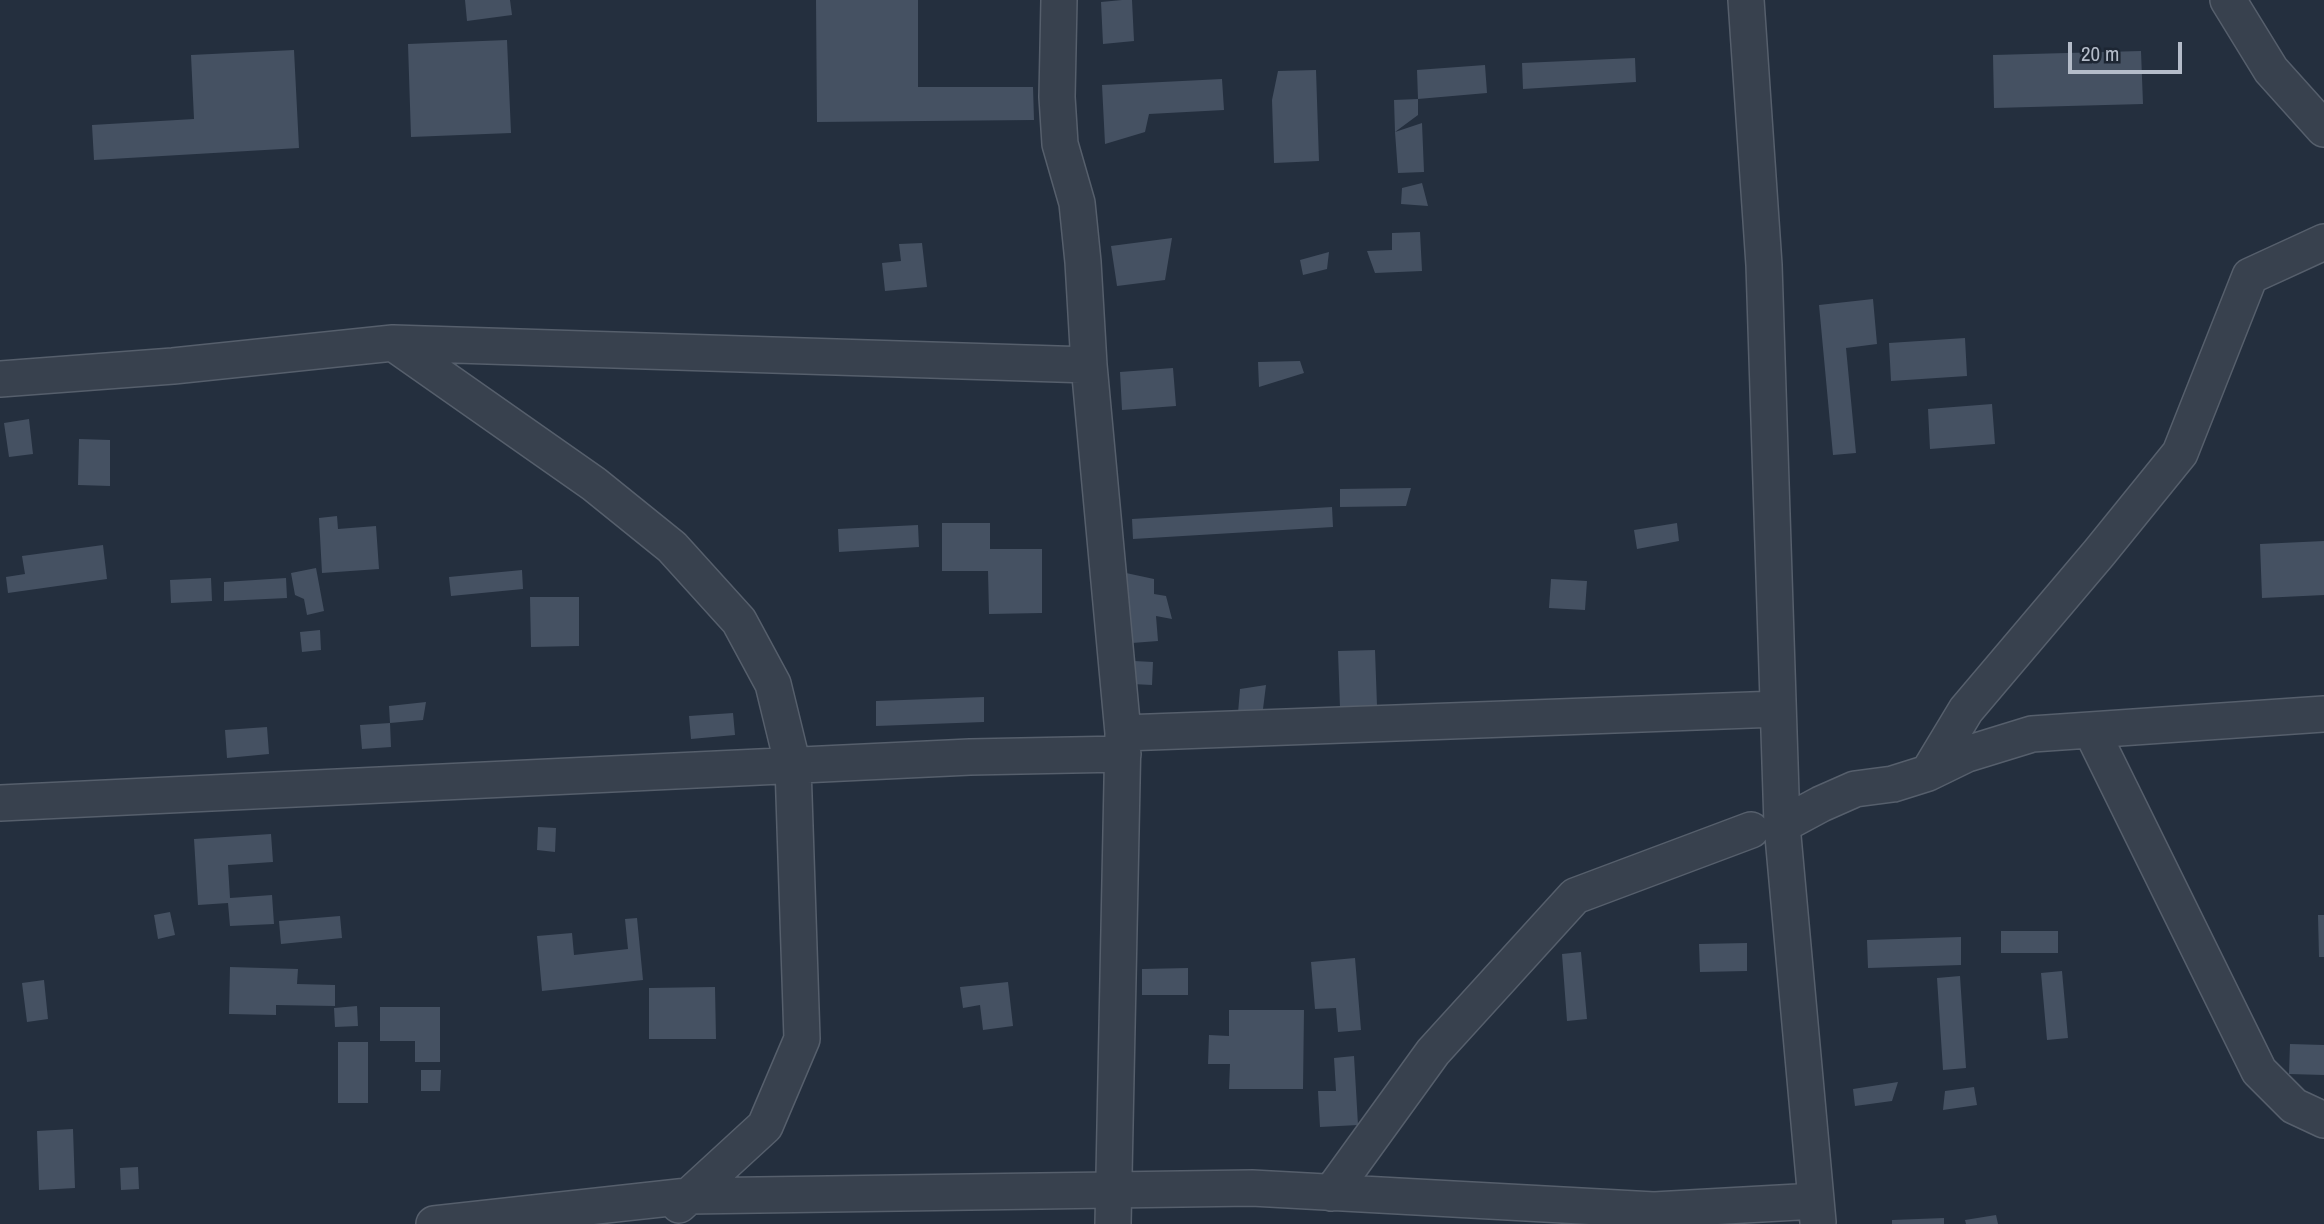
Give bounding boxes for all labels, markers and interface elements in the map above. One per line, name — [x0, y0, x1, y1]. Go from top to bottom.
scale bar — [2072, 28, 2186, 72]
text: 20 m — [2081, 39, 2119, 68]

